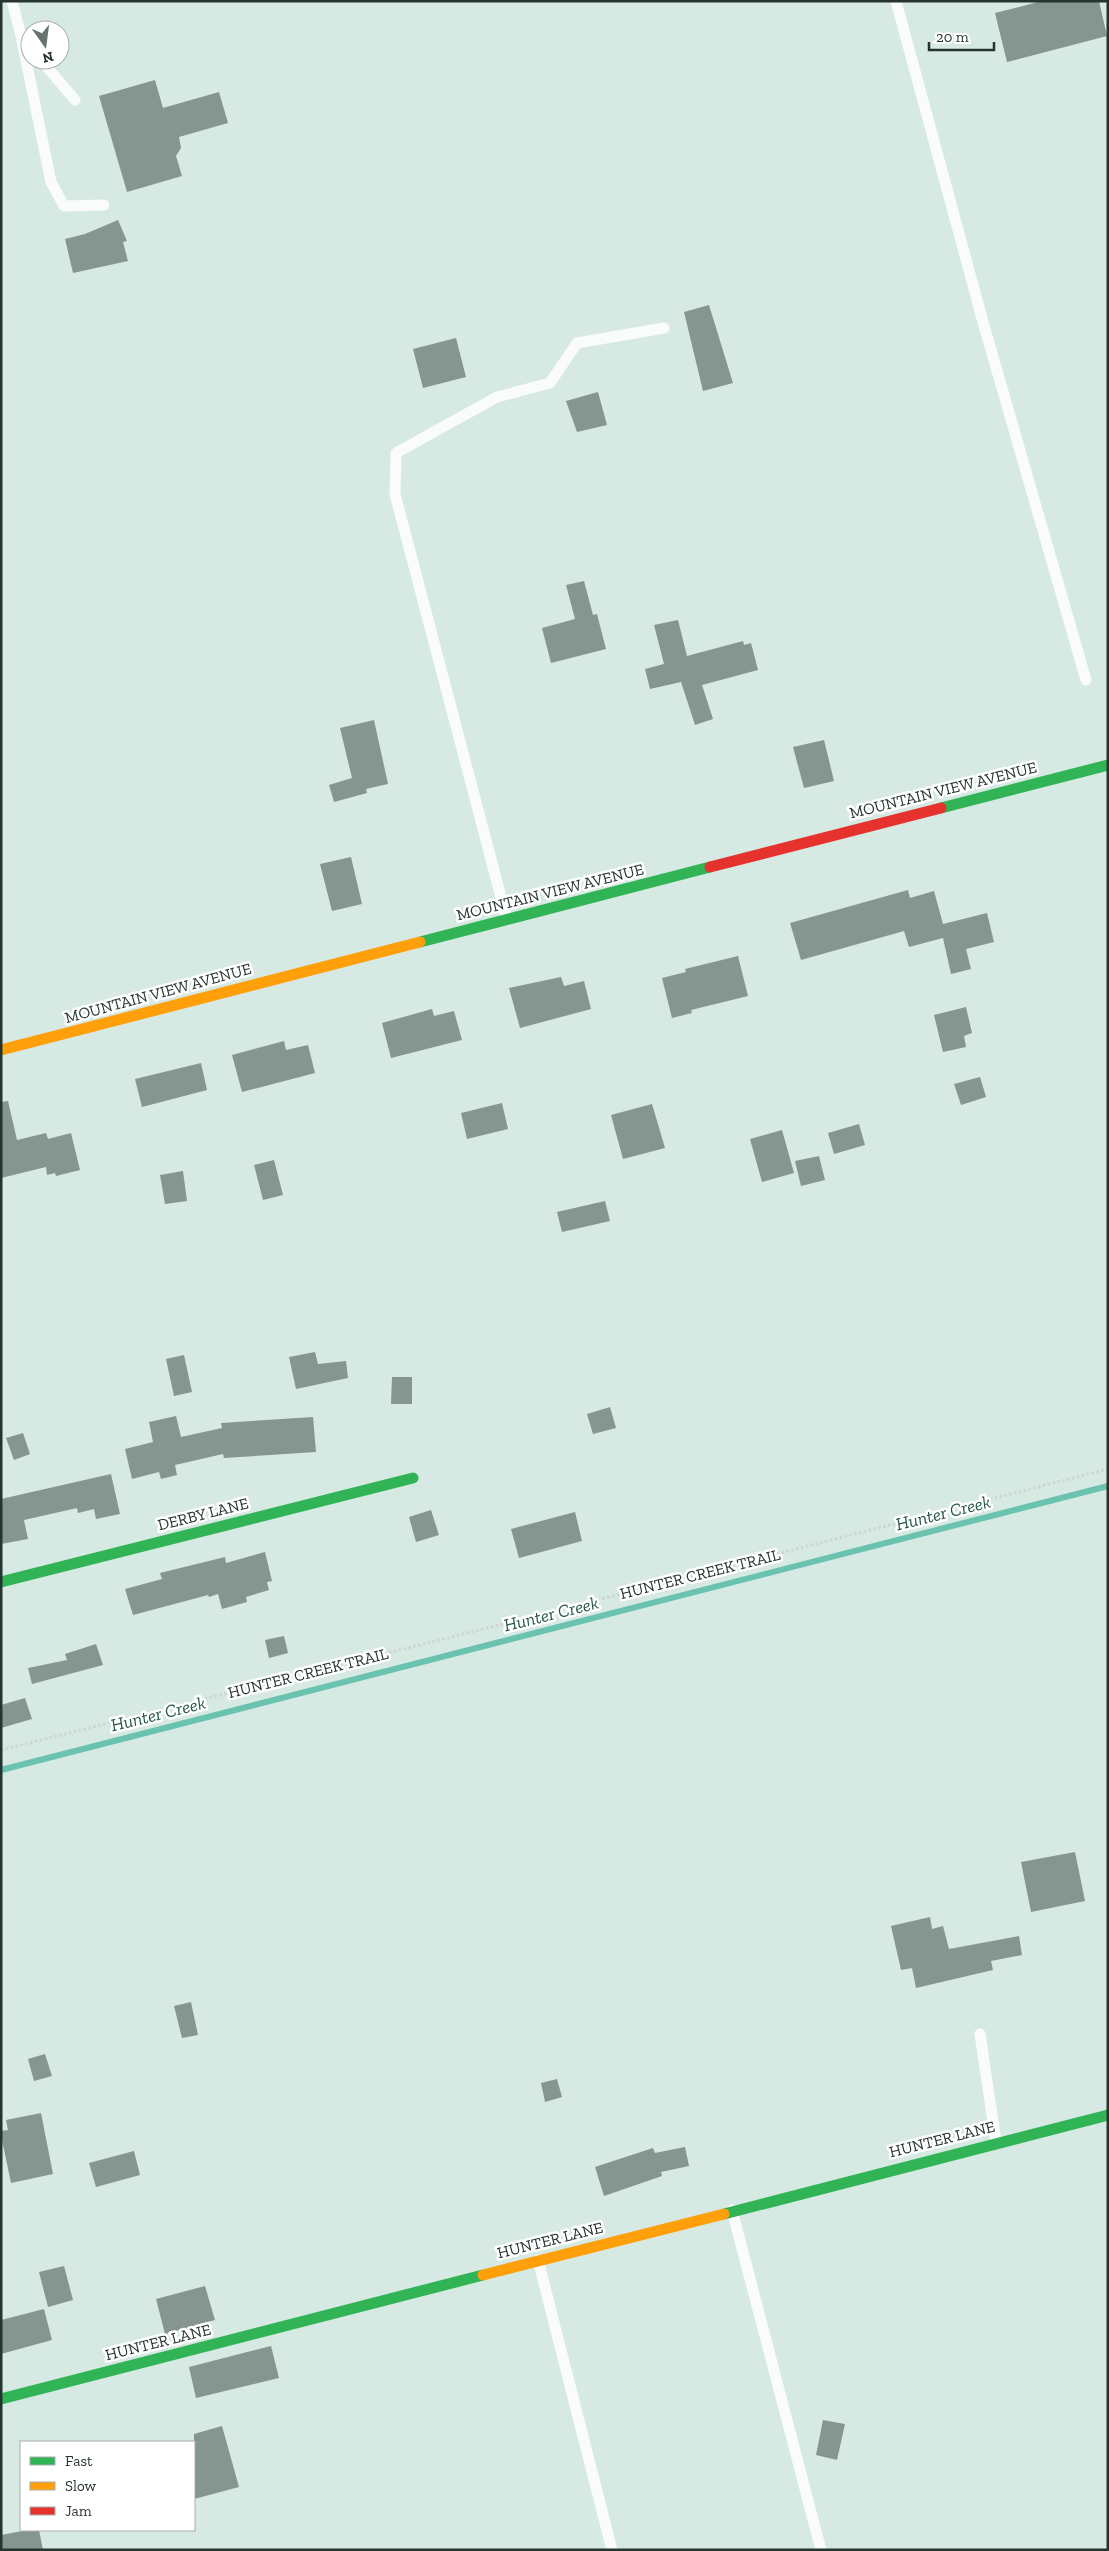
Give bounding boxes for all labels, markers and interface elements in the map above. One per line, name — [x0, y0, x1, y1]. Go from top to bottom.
north arrow — [20, 20, 70, 70]
scale bar — [929, 20, 994, 52]
text: 20 m — [936, 28, 969, 46]
text: N — [40, 48, 55, 67]
street label: MOUNTAIN VIEW AVENUE — [847, 758, 1039, 822]
street label: MOUNTAIN VIEW AVENUE — [454, 860, 646, 924]
street label: MOUNTAIN VIEW AVENUE — [63, 959, 253, 1027]
water label: Hunter Creek — [893, 1491, 993, 1535]
street label: DERBY LANE — [156, 1494, 250, 1534]
street label: HUNTER CREEK TRAIL — [618, 1545, 782, 1603]
water label: Hunter Creek — [501, 1592, 601, 1636]
street label: HUNTER CREEK TRAIL — [226, 1644, 390, 1702]
water label: Hunter Creek — [108, 1692, 208, 1736]
street label: HUNTER LANE — [887, 2117, 997, 2161]
street label: HUNTER LANE — [495, 2218, 605, 2262]
street label: HUNTER LANE — [103, 2320, 213, 2364]
legend — [20, 2441, 195, 2531]
text: Fast — [65, 2452, 93, 2470]
text: Slow — [65, 2477, 97, 2495]
text: Jam — [65, 2502, 92, 2520]

